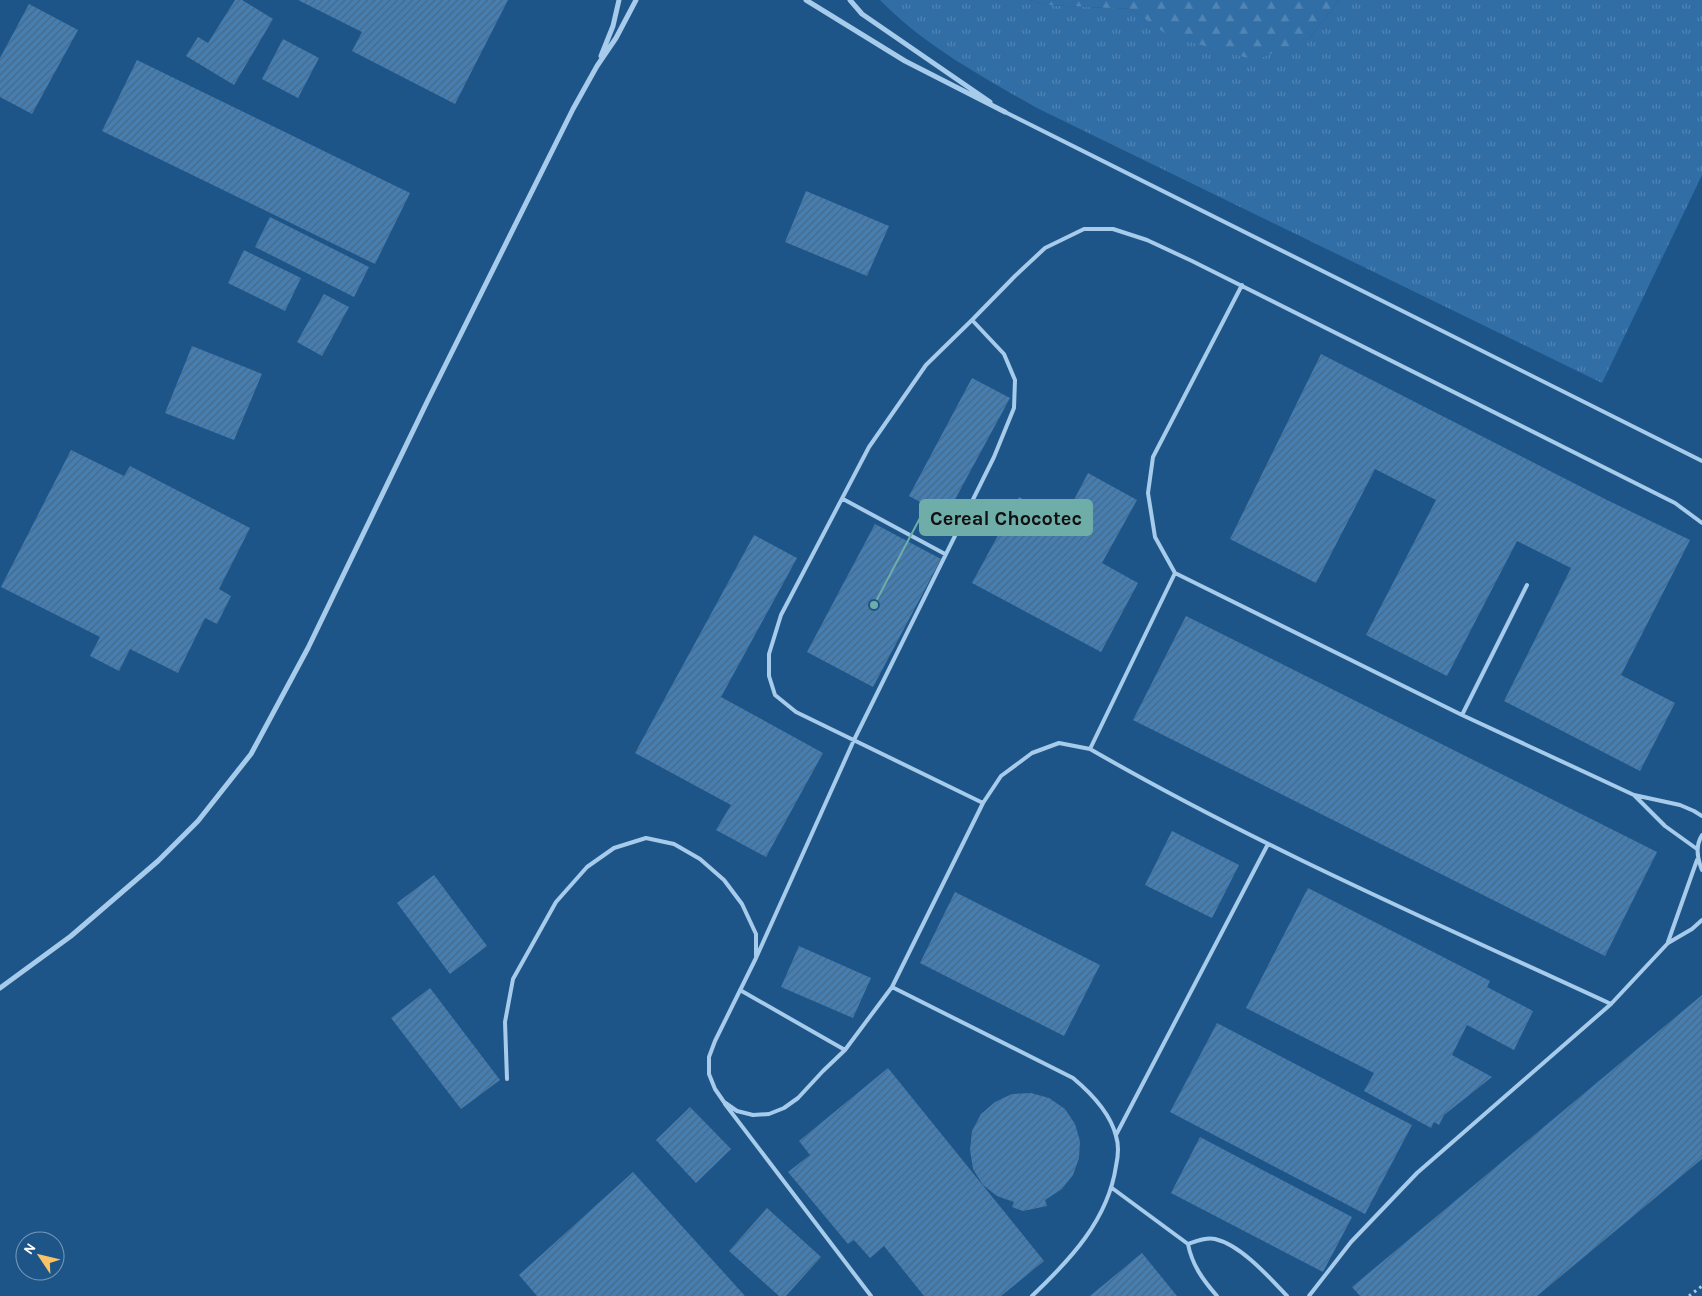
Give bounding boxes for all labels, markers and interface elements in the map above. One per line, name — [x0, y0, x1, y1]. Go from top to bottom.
callout: Cereal Chocotec — [920, 500, 1092, 535]
text: Cereal Chocotec — [930, 507, 1082, 530]
north arrow — [15, 1231, 65, 1281]
text: N — [20, 1240, 40, 1258]

